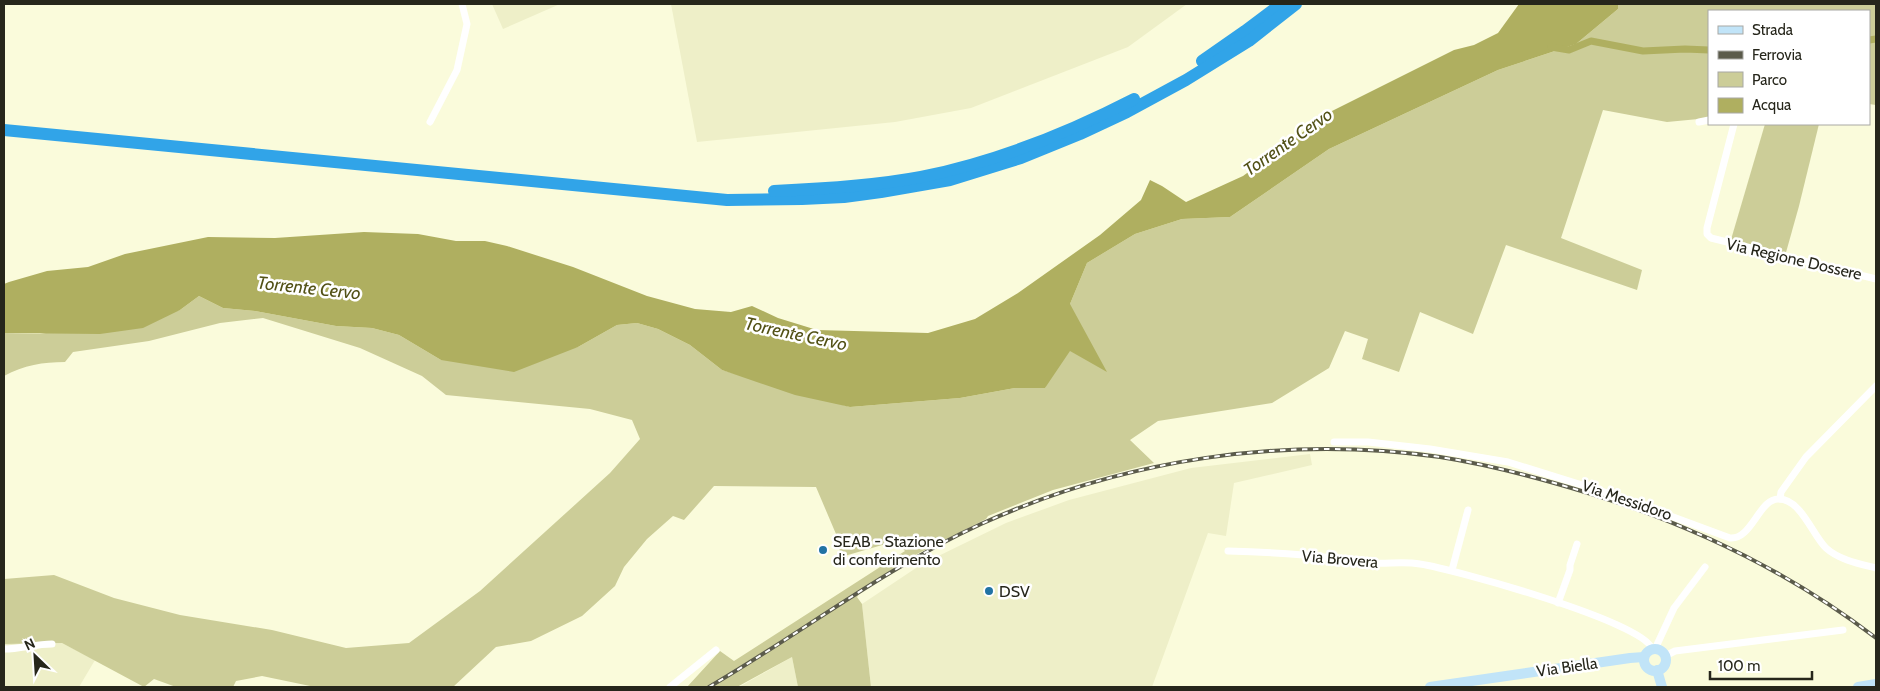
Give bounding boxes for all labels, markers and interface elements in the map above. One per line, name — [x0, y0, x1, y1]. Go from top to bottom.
legend — [1708, 10, 1870, 125]
text: Strada — [1752, 21, 1794, 39]
text: Ferrovia — [1752, 46, 1803, 64]
text: Parco — [1752, 71, 1787, 89]
text: Acqua — [1752, 96, 1792, 114]
water label: Torrente Cervo — [1239, 103, 1337, 181]
street label: Via Regione Dossere — [1724, 234, 1864, 284]
water label: Torrente Cervo — [256, 272, 362, 304]
water label: Torrente Cervo — [743, 312, 849, 356]
street label: Via Messidoro — [1579, 476, 1675, 524]
place label: SEAB - Stazione di conferimento — [833, 532, 944, 569]
marker: SEAB - Stazione di conferimento — [817, 544, 829, 556]
street label: Via Brovera — [1301, 546, 1379, 572]
place label: DSV — [999, 582, 1030, 601]
marker: DSV — [983, 585, 995, 597]
north arrow — [10, 631, 60, 681]
text: N — [21, 634, 38, 654]
scale bar — [1710, 648, 1812, 680]
street label: Via Biella — [1535, 653, 1599, 681]
text: 100 m — [1718, 657, 1760, 675]

